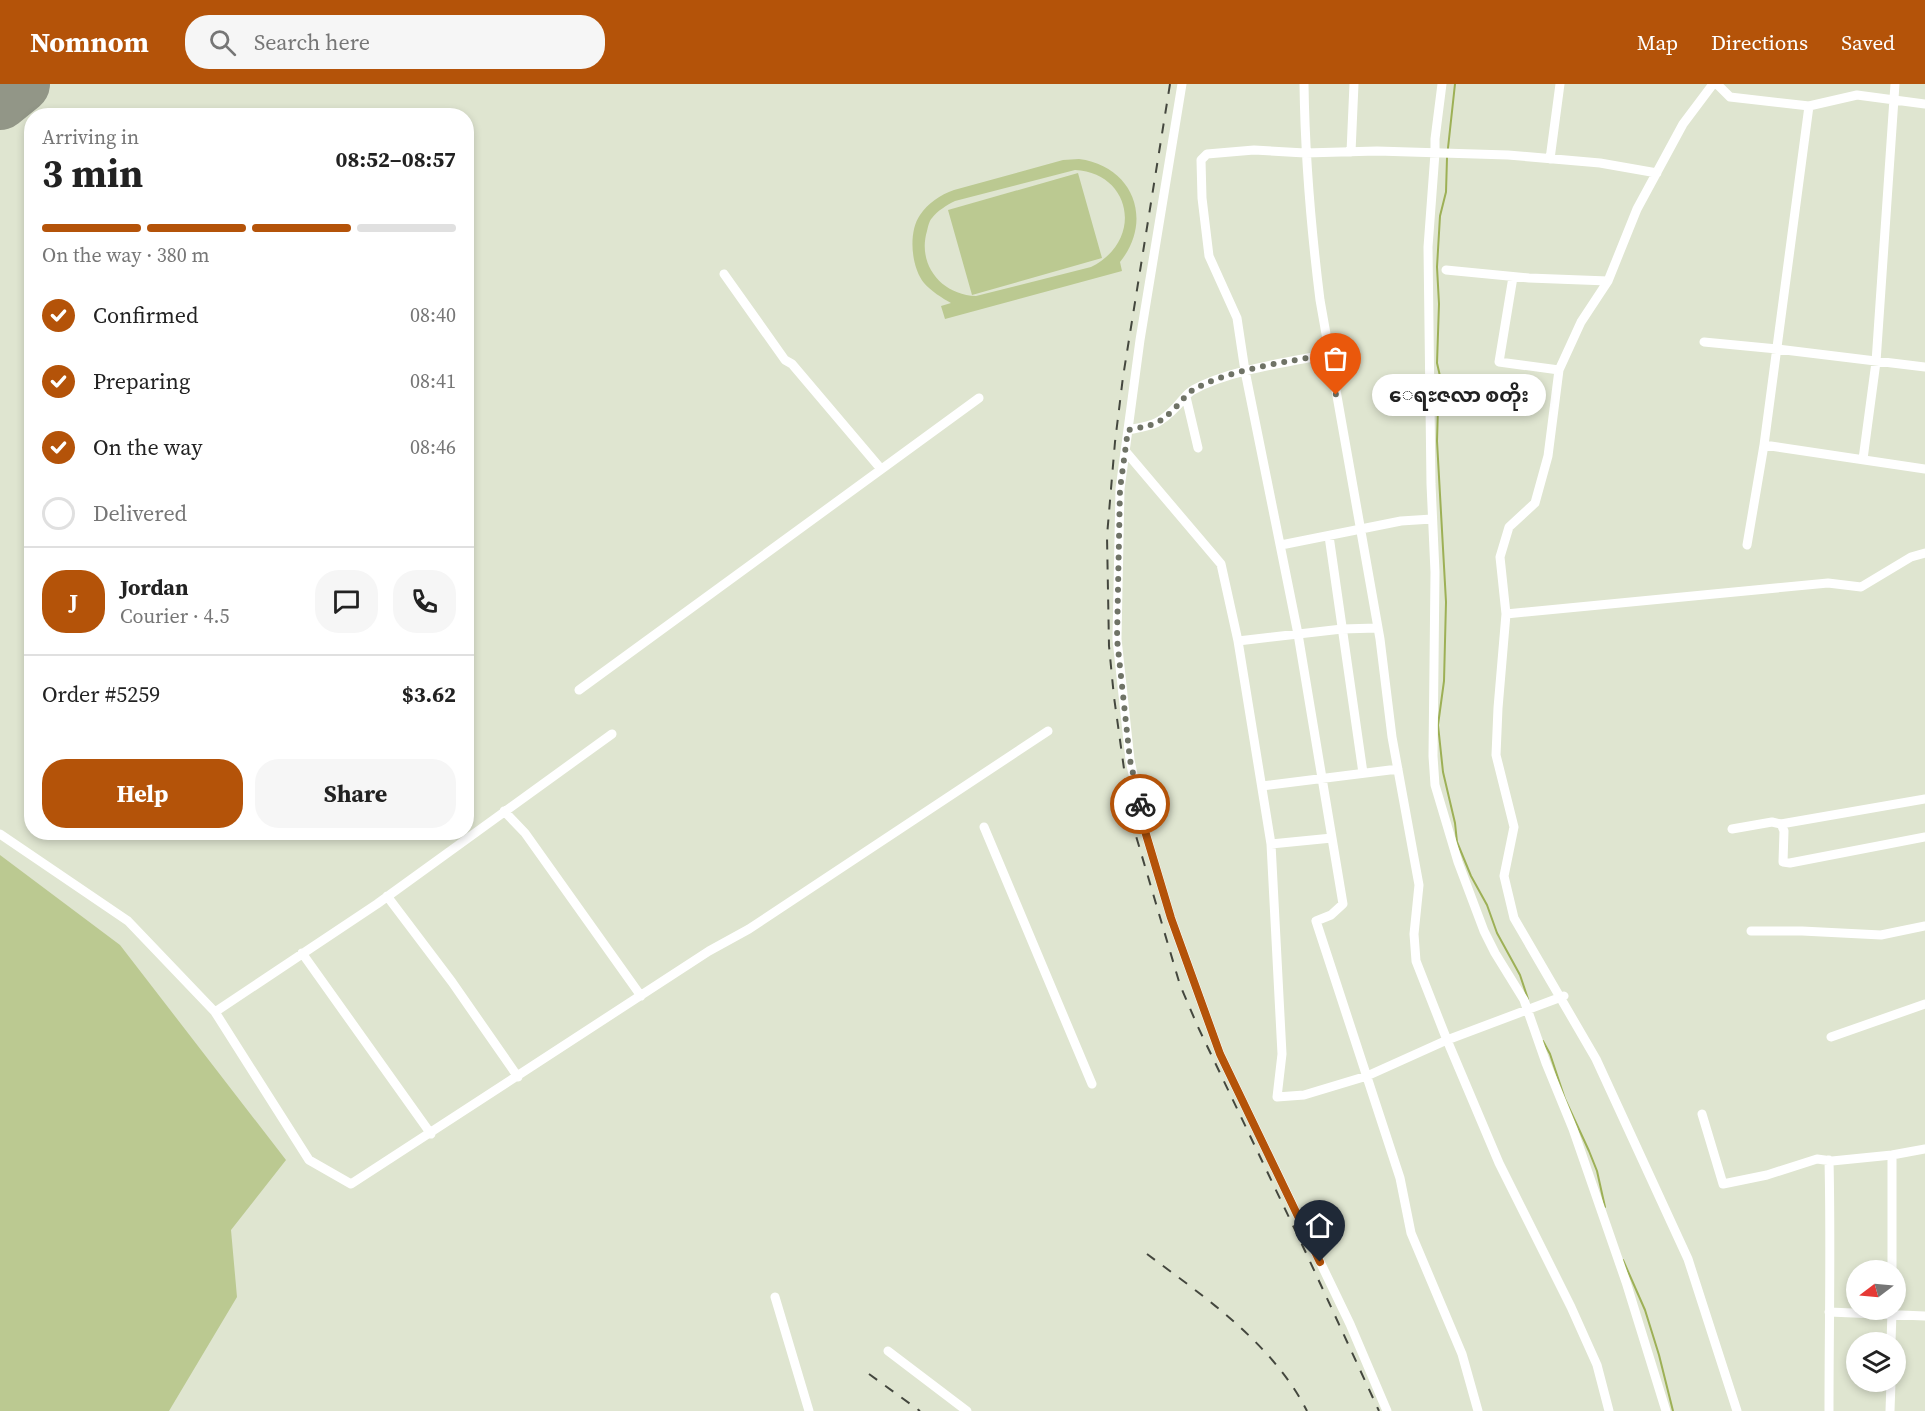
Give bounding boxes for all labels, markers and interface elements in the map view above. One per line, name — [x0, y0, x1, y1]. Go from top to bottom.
search box — [185, 15, 605, 69]
text: Nomnom — [30, 23, 149, 61]
icon: search — [206, 26, 239, 59]
text: Search here — [254, 27, 370, 57]
text: Map — [1637, 28, 1678, 57]
text: Directions — [1711, 28, 1808, 57]
text: Saved — [1841, 28, 1895, 57]
text: Arriving in — [42, 123, 139, 151]
text: 08:52–08:57 — [336, 144, 456, 174]
text: 3 min — [42, 147, 143, 200]
text: On the way · 380 m — [42, 241, 209, 269]
icon: check — [42, 299, 75, 332]
text: Confirmed — [93, 300, 198, 330]
text: 08:40 — [410, 301, 456, 329]
pin — [1310, 333, 1361, 395]
icon: bag — [1319, 342, 1352, 375]
icon: check — [42, 365, 75, 398]
text: Preparing — [93, 366, 190, 396]
text: 08:41 — [410, 367, 456, 395]
callout: ေရႊဇလာ စတိုး — [1372, 374, 1546, 416]
text: ေရႊဇလာ စတိုး — [1389, 381, 1529, 409]
icon: check — [42, 431, 75, 464]
text: On the way — [93, 432, 202, 462]
text: 08:46 — [410, 433, 456, 461]
text: Delivered — [93, 498, 187, 528]
button: chat — [315, 570, 378, 633]
button: phone — [393, 570, 456, 633]
text: Jordan — [120, 572, 188, 602]
text: J — [69, 586, 78, 616]
text: Courier · 4.5 — [120, 602, 229, 630]
text: Order #5259 — [42, 679, 160, 709]
text: $3.62 — [402, 679, 456, 709]
button: Help — [42, 759, 243, 828]
button: Share — [255, 759, 456, 828]
courier — [1110, 774, 1170, 834]
icon: bike — [1124, 788, 1157, 821]
pin — [1294, 1200, 1345, 1262]
icon: home — [1303, 1209, 1336, 1242]
north arrow — [1846, 1260, 1906, 1320]
map controls — [1846, 1260, 1906, 1392]
button: layers — [1846, 1332, 1906, 1392]

